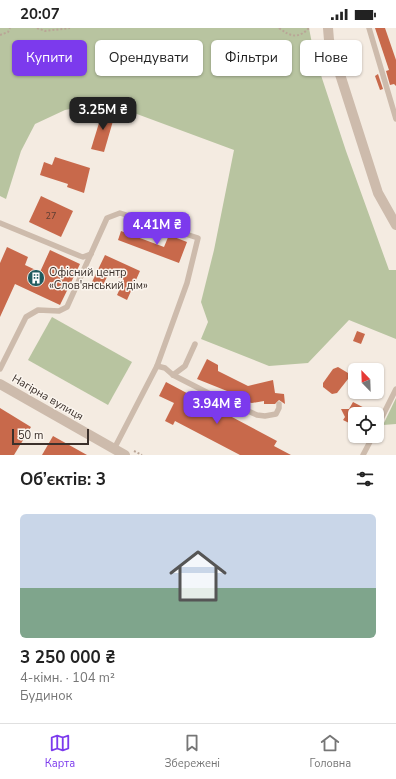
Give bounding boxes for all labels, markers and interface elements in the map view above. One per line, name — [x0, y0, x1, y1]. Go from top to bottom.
text: 20:07 — [20, 4, 60, 24]
chip: Купити — [12, 40, 87, 76]
chip: Орендувати — [95, 40, 203, 76]
chip: Фільтри — [211, 40, 292, 76]
chip: Нове — [300, 40, 362, 76]
pin: 3.25M ₴ — [66, 97, 140, 131]
text: 3.25M ₴ — [78, 101, 128, 119]
house number: 27 — [46, 210, 56, 222]
pin: 4.41M ₴ — [120, 212, 194, 246]
text: 4.41M ₴ — [132, 216, 182, 234]
place label: Офісний центр «Слов'янський дім» — [49, 265, 148, 293]
building icon: Офісний центр «Слов'янський дім» — [26, 268, 46, 288]
north arrow — [348, 363, 384, 399]
map controls — [348, 363, 384, 443]
street label: Нагірна вулиця — [9, 371, 86, 424]
pin: 3.94M ₴ — [180, 391, 254, 425]
text: 3.94M ₴ — [192, 395, 242, 413]
button: locate — [348, 407, 384, 443]
scale bar — [12, 427, 89, 446]
text: 50 m — [18, 428, 43, 443]
text: Об’єктів: 3 — [20, 468, 106, 491]
icon: filters — [354, 468, 376, 490]
icon: home — [162, 540, 234, 612]
text: 3 250 000 ₴ — [20, 646, 115, 669]
text: 4-кімн. · 104 m² — [20, 669, 115, 687]
text: Будинок — [20, 687, 72, 705]
tab: Карта — [45, 732, 75, 771]
tab: Збережені — [165, 732, 220, 771]
tab: Головна — [310, 732, 351, 771]

